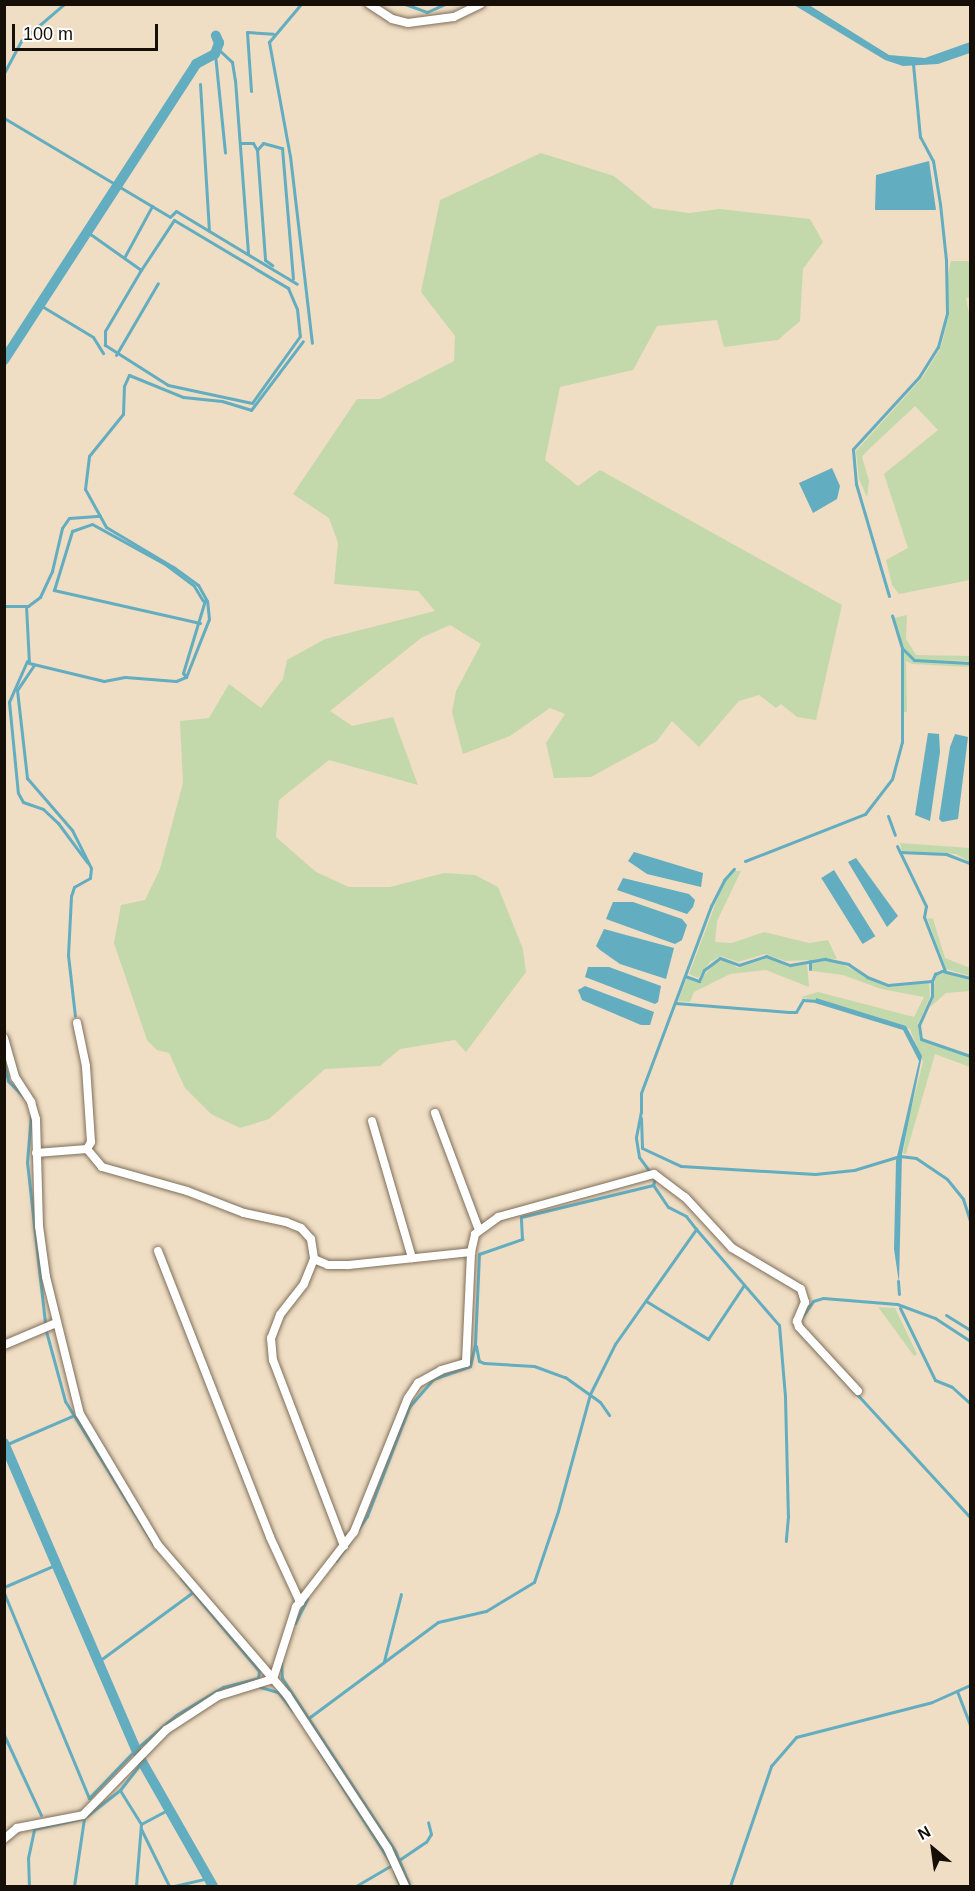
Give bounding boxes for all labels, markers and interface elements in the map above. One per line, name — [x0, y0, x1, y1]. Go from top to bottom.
scale bar — [15, 12, 160, 50]
text: 100 m — [23, 24, 73, 44]
north arrow — [903, 1819, 963, 1879]
text: N — [915, 1823, 933, 1843]

